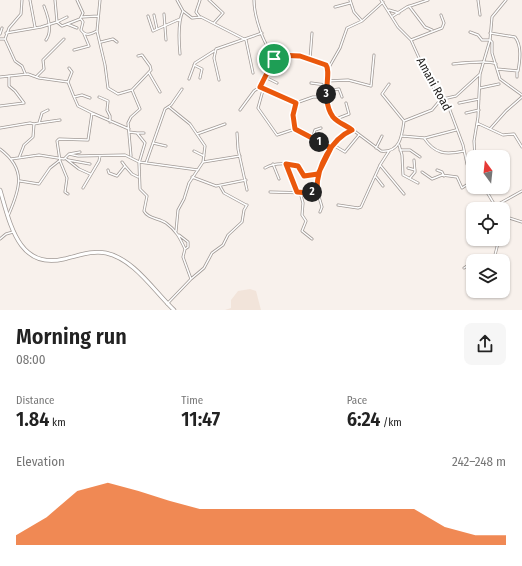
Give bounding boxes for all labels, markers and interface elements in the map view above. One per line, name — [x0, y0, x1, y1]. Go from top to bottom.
pin — [257, 42, 291, 76]
icon: arrive — [263, 48, 285, 70]
street label: Amani Road — [414, 55, 454, 113]
pin: 3 — [316, 84, 336, 104]
text: 3 — [323, 87, 329, 100]
pin: 1 — [309, 132, 329, 152]
text: 1 — [317, 135, 321, 148]
north arrow — [466, 150, 510, 194]
map controls — [466, 150, 510, 298]
pin: 2 — [302, 182, 322, 202]
text: 2 — [309, 185, 315, 198]
button: locate — [466, 202, 510, 246]
button: layers — [466, 254, 510, 298]
text: Morning run — [16, 323, 127, 350]
button: share — [464, 323, 506, 365]
text: 08:00 — [16, 352, 46, 367]
text: Distance — [16, 394, 55, 407]
text: Time — [181, 394, 203, 407]
text: Pace — [347, 394, 367, 407]
text: 1.84 — [16, 407, 49, 431]
text: 11:47 — [181, 407, 220, 431]
text: 6:24 — [347, 407, 380, 431]
text: km — [49, 416, 66, 429]
text: /km — [380, 416, 402, 429]
text: Elevation — [16, 454, 65, 469]
text: 242–248 m — [452, 454, 506, 469]

